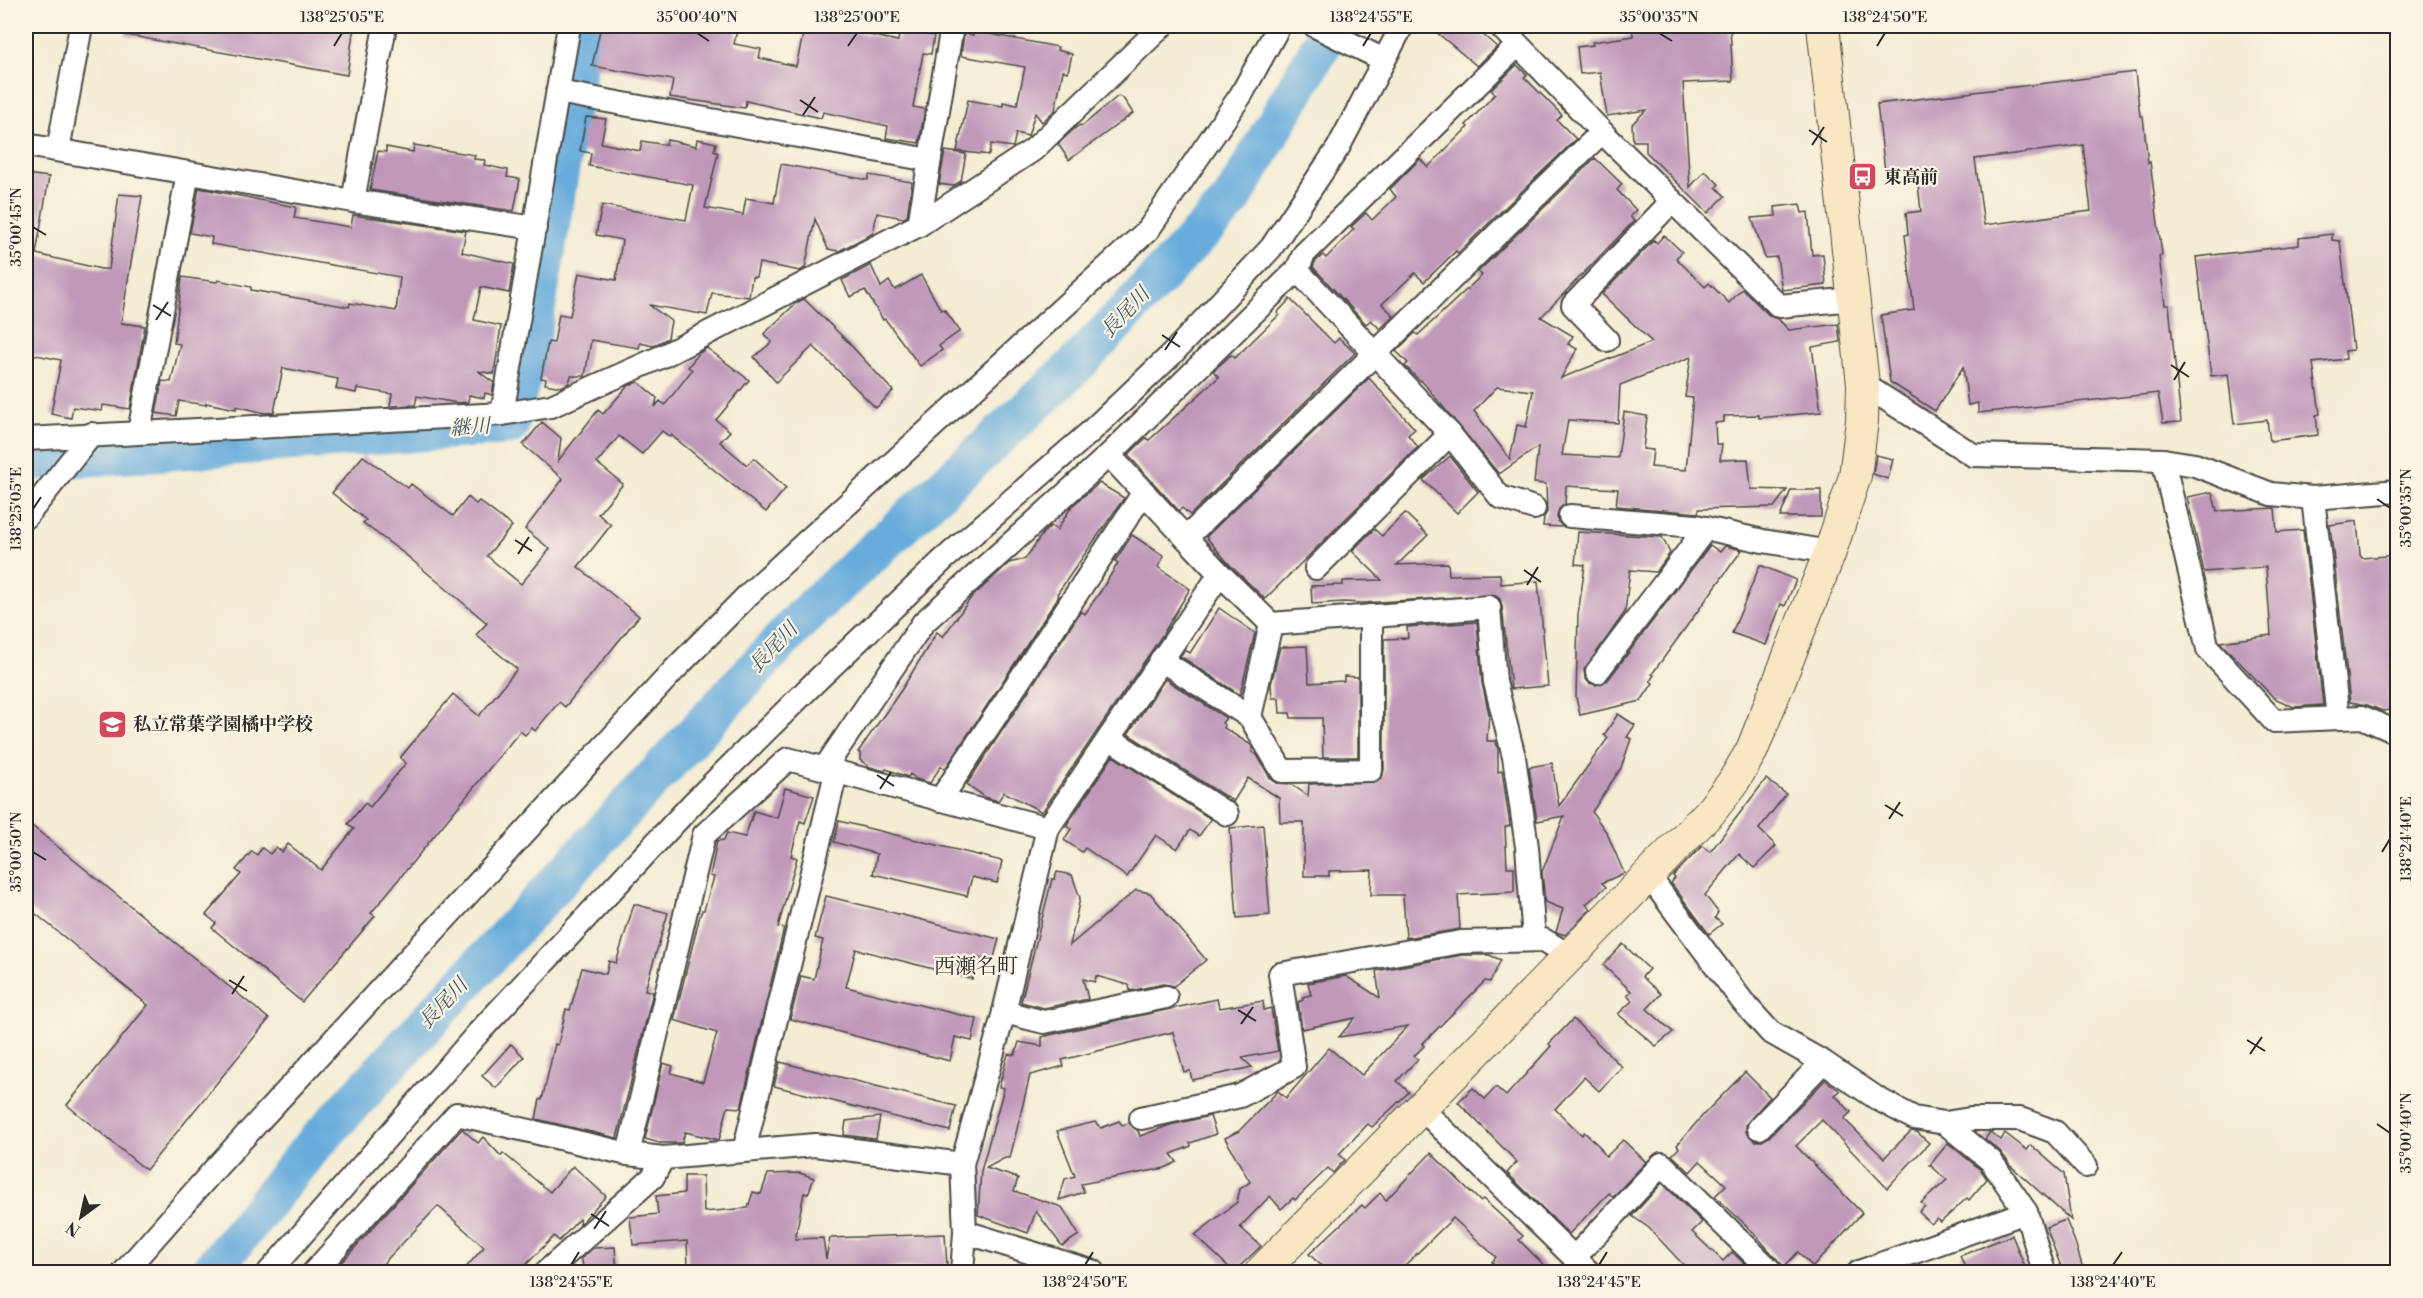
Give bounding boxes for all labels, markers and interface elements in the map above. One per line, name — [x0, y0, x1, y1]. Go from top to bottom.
text: 138°25'05"E — [300, 8, 384, 27]
text: 35°00'40"N — [656, 8, 738, 27]
text: 138°25'00"E — [814, 8, 900, 27]
text: 138°24'55"E — [1329, 8, 1413, 27]
text: 35°00'35"N — [1620, 8, 1698, 27]
text: 138°24'50"E — [1843, 8, 1927, 27]
bus stop icon: 東高前 — [1847, 161, 1879, 193]
place label: 東高前 — [1884, 166, 1938, 189]
text: 35°00'45"N — [7, 187, 26, 267]
water label: 長尾川 — [1096, 281, 1157, 343]
water label: 継川 — [449, 414, 493, 442]
text: 138°25'05"E — [7, 467, 26, 551]
text: 35°00'35"N — [2397, 469, 2416, 547]
water label: 長尾川 — [744, 616, 805, 678]
school or university icon: 私立常葉学園橘中学校 — [96, 708, 128, 740]
place label: 私立常葉学園橘中学校 — [133, 713, 313, 736]
text: 138°24'40"E — [2397, 796, 2416, 882]
text: 35°00'50"N — [7, 812, 26, 892]
district label: 西瀬名町 — [934, 954, 1018, 980]
water label: 長尾川 — [414, 972, 475, 1034]
text: 35°00'40"N — [2397, 1092, 2416, 1174]
north arrow — [51, 1187, 111, 1247]
text: N — [62, 1217, 84, 1241]
text: 138°24'55"E — [529, 1273, 613, 1292]
text: 138°24'50"E — [1043, 1273, 1127, 1292]
text: 138°24'45"E — [1557, 1273, 1641, 1292]
text: 138°24'40"E — [2070, 1273, 2156, 1292]

